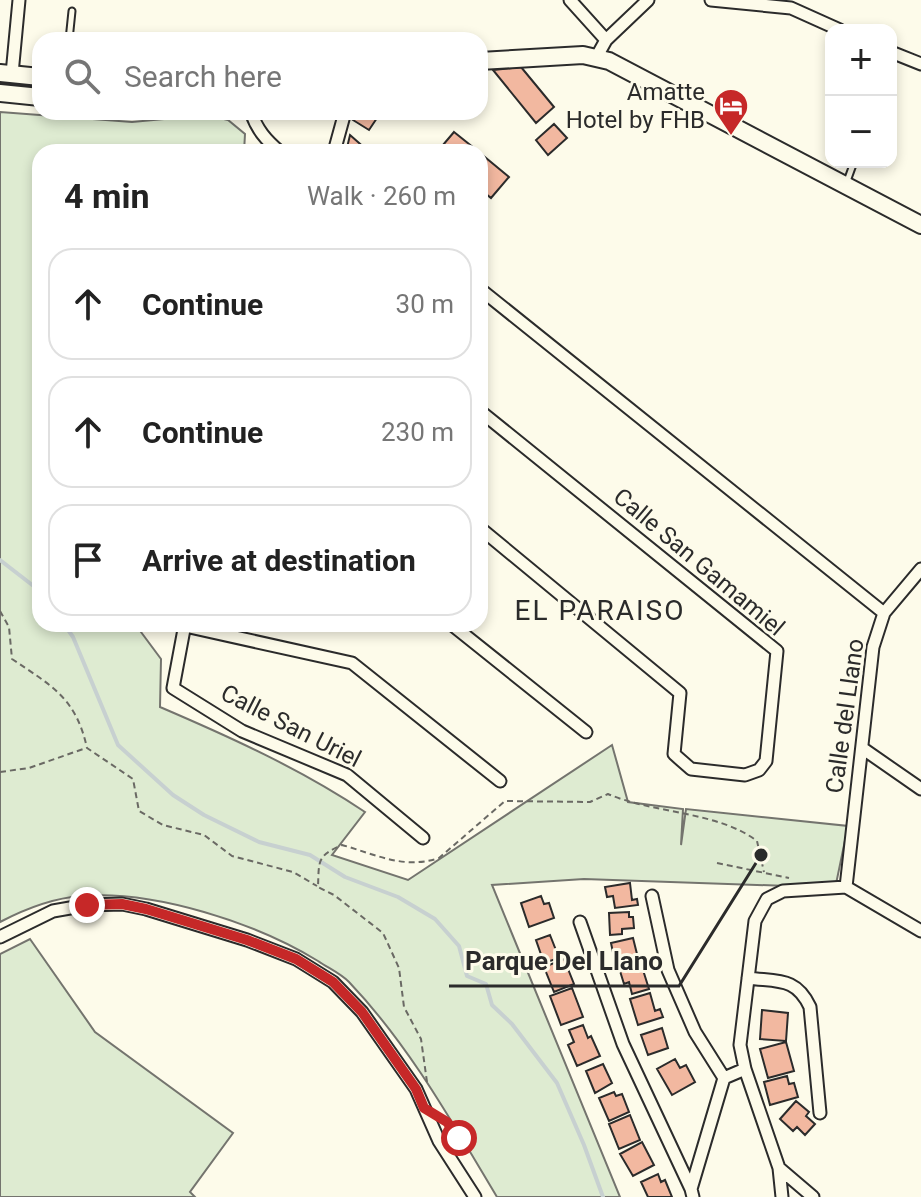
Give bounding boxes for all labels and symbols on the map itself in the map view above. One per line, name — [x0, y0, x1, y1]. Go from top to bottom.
place label: Amatte Hotel by FHB — [566, 78, 705, 134]
hotel icon: Amatte Hotel by FHB — [712, 87, 750, 137]
street label: Calle San Gamamiel — [608, 482, 790, 642]
district label: EL PARAISO — [514, 594, 686, 627]
street label: Calle del Llano — [820, 637, 870, 795]
street label: Calle San Uriel — [216, 679, 366, 773]
route end — [69, 887, 105, 923]
callout: Parque Del Llano — [449, 936, 679, 986]
text: Parque Del Llano — [465, 946, 663, 976]
route start — [441, 1120, 477, 1156]

